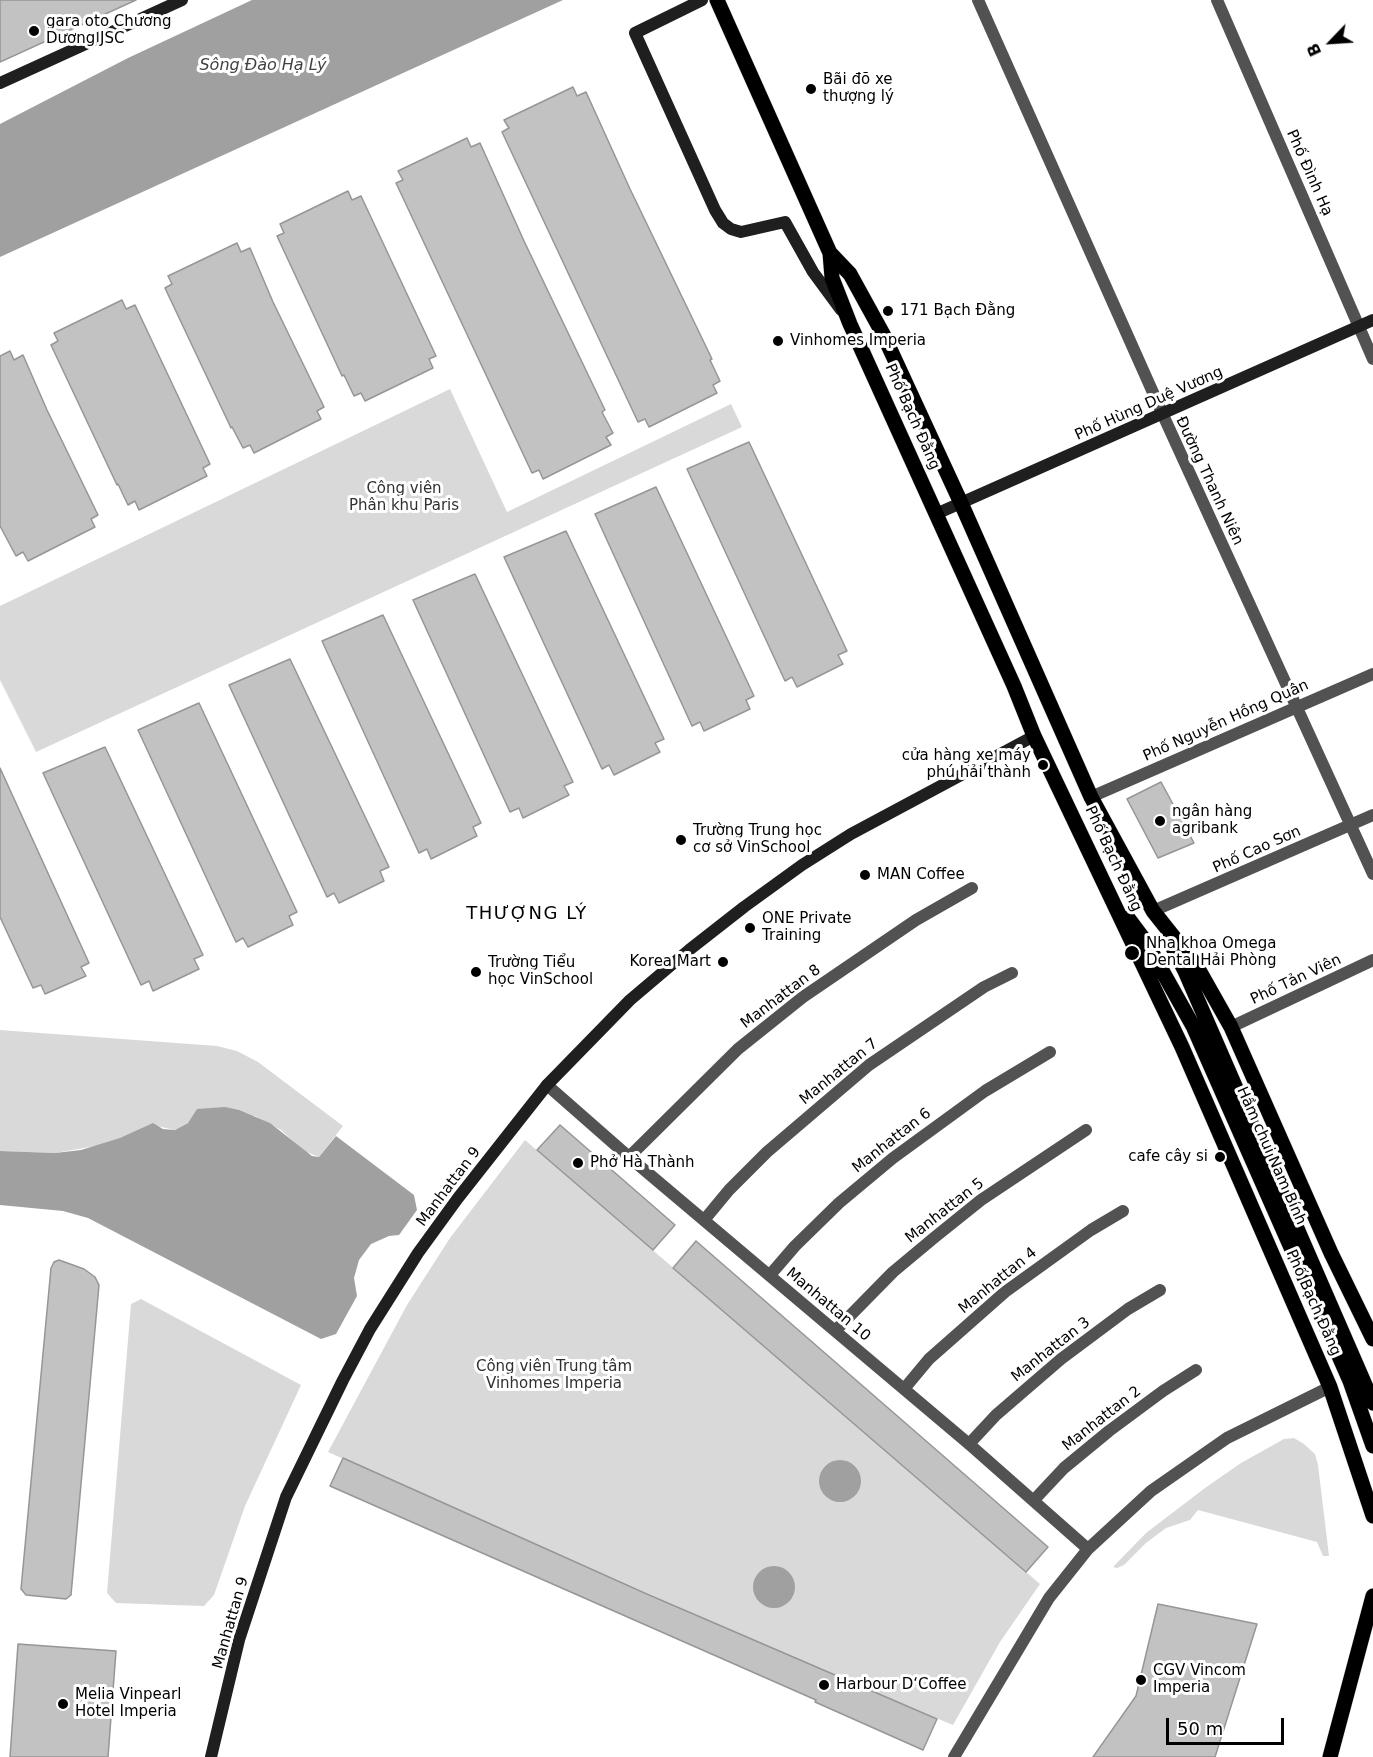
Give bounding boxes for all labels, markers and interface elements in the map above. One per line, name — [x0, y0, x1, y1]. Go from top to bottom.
north arrow — [1301, 12, 1361, 72]
place label: gara oto Chương Dương JSC — [46, 13, 172, 48]
marker: gara oto Chương Dương JSC — [27, 24, 41, 38]
text: B — [1303, 40, 1325, 59]
water label: Sông Đào Hạ Lý — [199, 56, 327, 76]
place label: Bãi đõ xe thượng lý — [823, 71, 894, 106]
marker: Bãi đõ xe thượng lý — [804, 82, 818, 96]
street label: Phố Đình Hạ — [1282, 127, 1336, 219]
place label: 171 Bạch Đằng — [900, 302, 1015, 320]
marker: 171 Bạch Đằng — [881, 304, 895, 318]
place label: Vinhomes Imperia — [790, 332, 926, 350]
marker: Vinhomes Imperia — [771, 334, 785, 348]
street label: Phố Bạch Đằng — [881, 361, 943, 473]
street label: Phố Hùng Duệ Vương — [1072, 363, 1226, 445]
street label: Đường Thanh Niên — [1171, 414, 1247, 548]
park label: Công viên Phân khu Paris — [349, 480, 459, 515]
street label: Phố Nguyễn Hồng Quân — [1140, 676, 1312, 766]
place label: cửa hàng xe máy phú hải thành — [902, 747, 1031, 782]
marker: cửa hàng xe máy phú hải thành — [1036, 758, 1050, 772]
street label: Phố Bạch Đằng — [1081, 803, 1145, 915]
place label: ngân hàng agribank — [1172, 803, 1252, 838]
marker: ngân hàng agribank — [1153, 814, 1167, 828]
place label: Trường Trung học cơ sở VinSchool — [693, 822, 822, 857]
street label: Phố Cao Sơn — [1210, 823, 1304, 877]
marker: Trường Trung học cơ sở VinSchool — [674, 833, 688, 847]
place label: MAN Coffee — [877, 866, 965, 884]
marker: MAN Coffee — [858, 868, 872, 882]
district label: THƯỢNG LÝ — [466, 903, 588, 925]
place label: ONE Private Training — [762, 910, 852, 945]
marker: ONE Private Training — [743, 921, 757, 935]
place label: Nha khoa Omega Dental Hải Phòng — [1146, 935, 1276, 970]
marker: Nha khoa Omega Dental Hải Phòng — [1123, 944, 1141, 962]
street label: Phố Tản Viên — [1248, 951, 1344, 1009]
place label: Korea Mart — [630, 953, 711, 971]
place label: Trường Tiểu học VinSchool — [488, 954, 593, 989]
marker: Korea Mart — [716, 955, 730, 969]
street label: Manhattan 8 — [738, 961, 824, 1033]
marker: Trường Tiểu học VinSchool — [469, 965, 483, 979]
street label: Manhattan 7 — [796, 1035, 882, 1109]
street label: Hầm chui Nam Bính — [1232, 1084, 1310, 1228]
street label: Manhattan 6 — [849, 1105, 935, 1177]
street label: Manhattan 9 — [413, 1144, 485, 1230]
place label: cafe cây si — [1128, 1148, 1208, 1166]
marker: cafe cây si — [1213, 1150, 1227, 1164]
place label: Phở Hà Thành — [590, 1154, 695, 1172]
marker: Phở Hà Thành — [571, 1156, 585, 1170]
street label: Manhattan 5 — [902, 1175, 988, 1247]
street label: Manhattan 4 — [955, 1244, 1041, 1318]
street label: Phố Bạch Đằng — [1282, 1247, 1344, 1359]
street label: Manhattan 10 — [782, 1264, 874, 1346]
street label: Manhattan 3 — [1008, 1314, 1094, 1386]
park label: Công viên Trung tâm Vinhomes Imperia — [476, 1358, 632, 1393]
street label: Manhattan 2 — [1059, 1383, 1145, 1455]
street label: Manhattan 9 — [209, 1575, 253, 1671]
place label: CGV Vincom Imperia — [1153, 1662, 1246, 1697]
marker: CGV Vincom Imperia — [1134, 1673, 1148, 1687]
place label: Harbour D‘Coffee — [836, 1676, 967, 1694]
marker: Harbour D‘Coffee — [817, 1678, 831, 1692]
place label: Melia Vinpearl Hotel Imperia — [75, 1686, 181, 1721]
marker: Melia Vinpearl Hotel Imperia — [56, 1697, 70, 1711]
scale bar — [1169, 1706, 1288, 1744]
text: 50 m — [1177, 1718, 1223, 1739]

